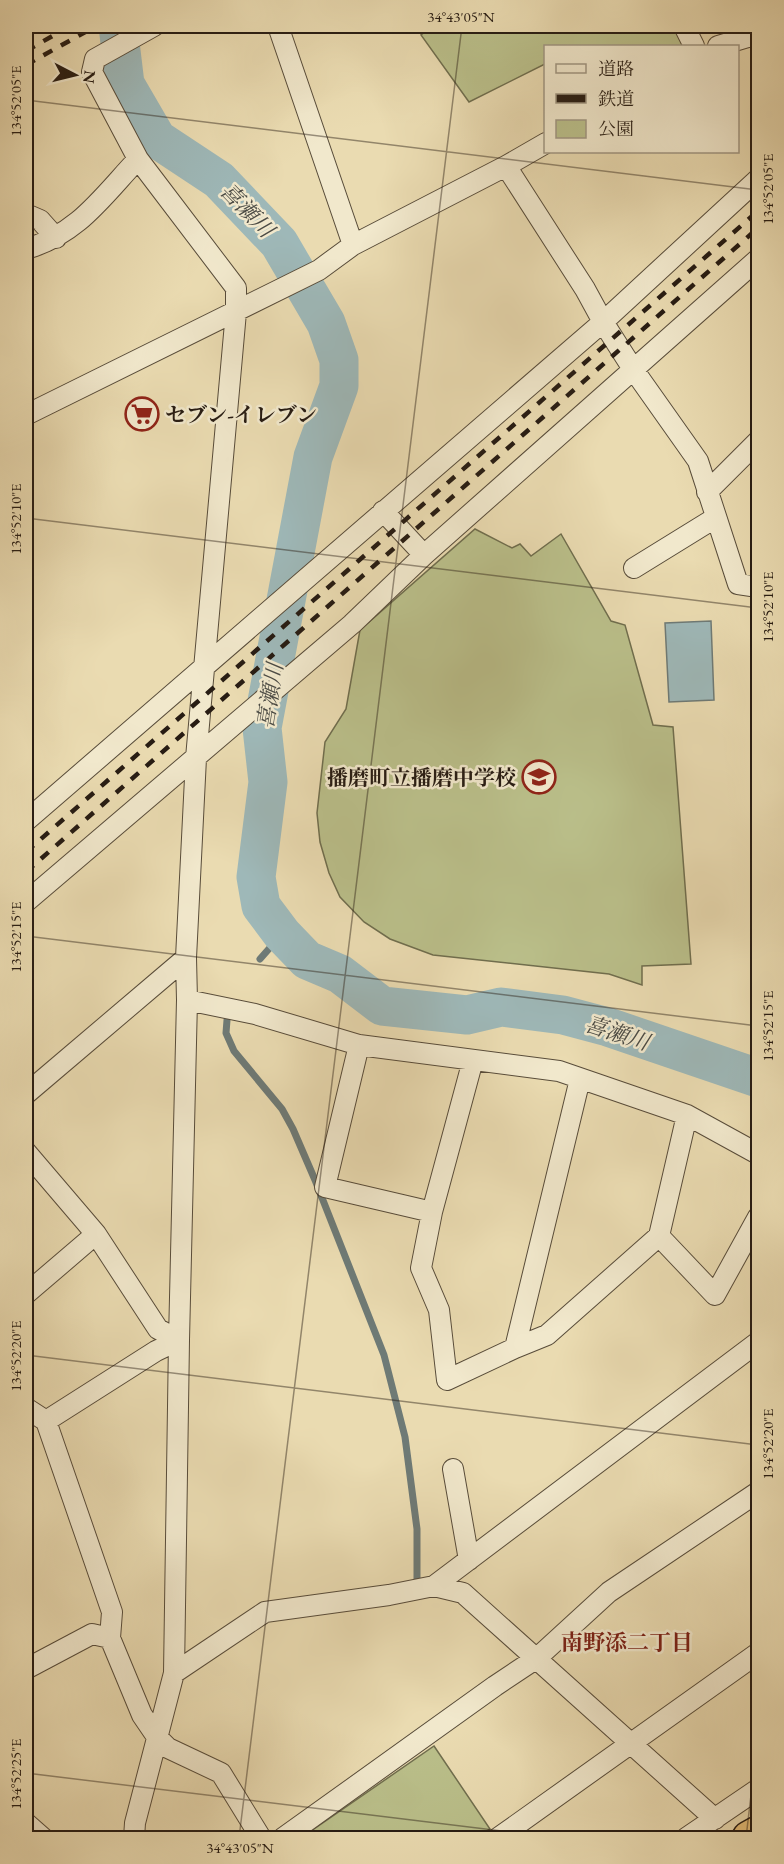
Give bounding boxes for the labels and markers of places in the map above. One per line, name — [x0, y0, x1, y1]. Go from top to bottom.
supermarket icon: セブン-イレブン — [124, 396, 160, 432]
place label: セブン-イレブン — [165, 401, 317, 428]
school or university icon: 播磨町立播磨中学校 — [521, 759, 557, 795]
place label: 播磨町立播磨中学校 — [327, 764, 516, 791]

